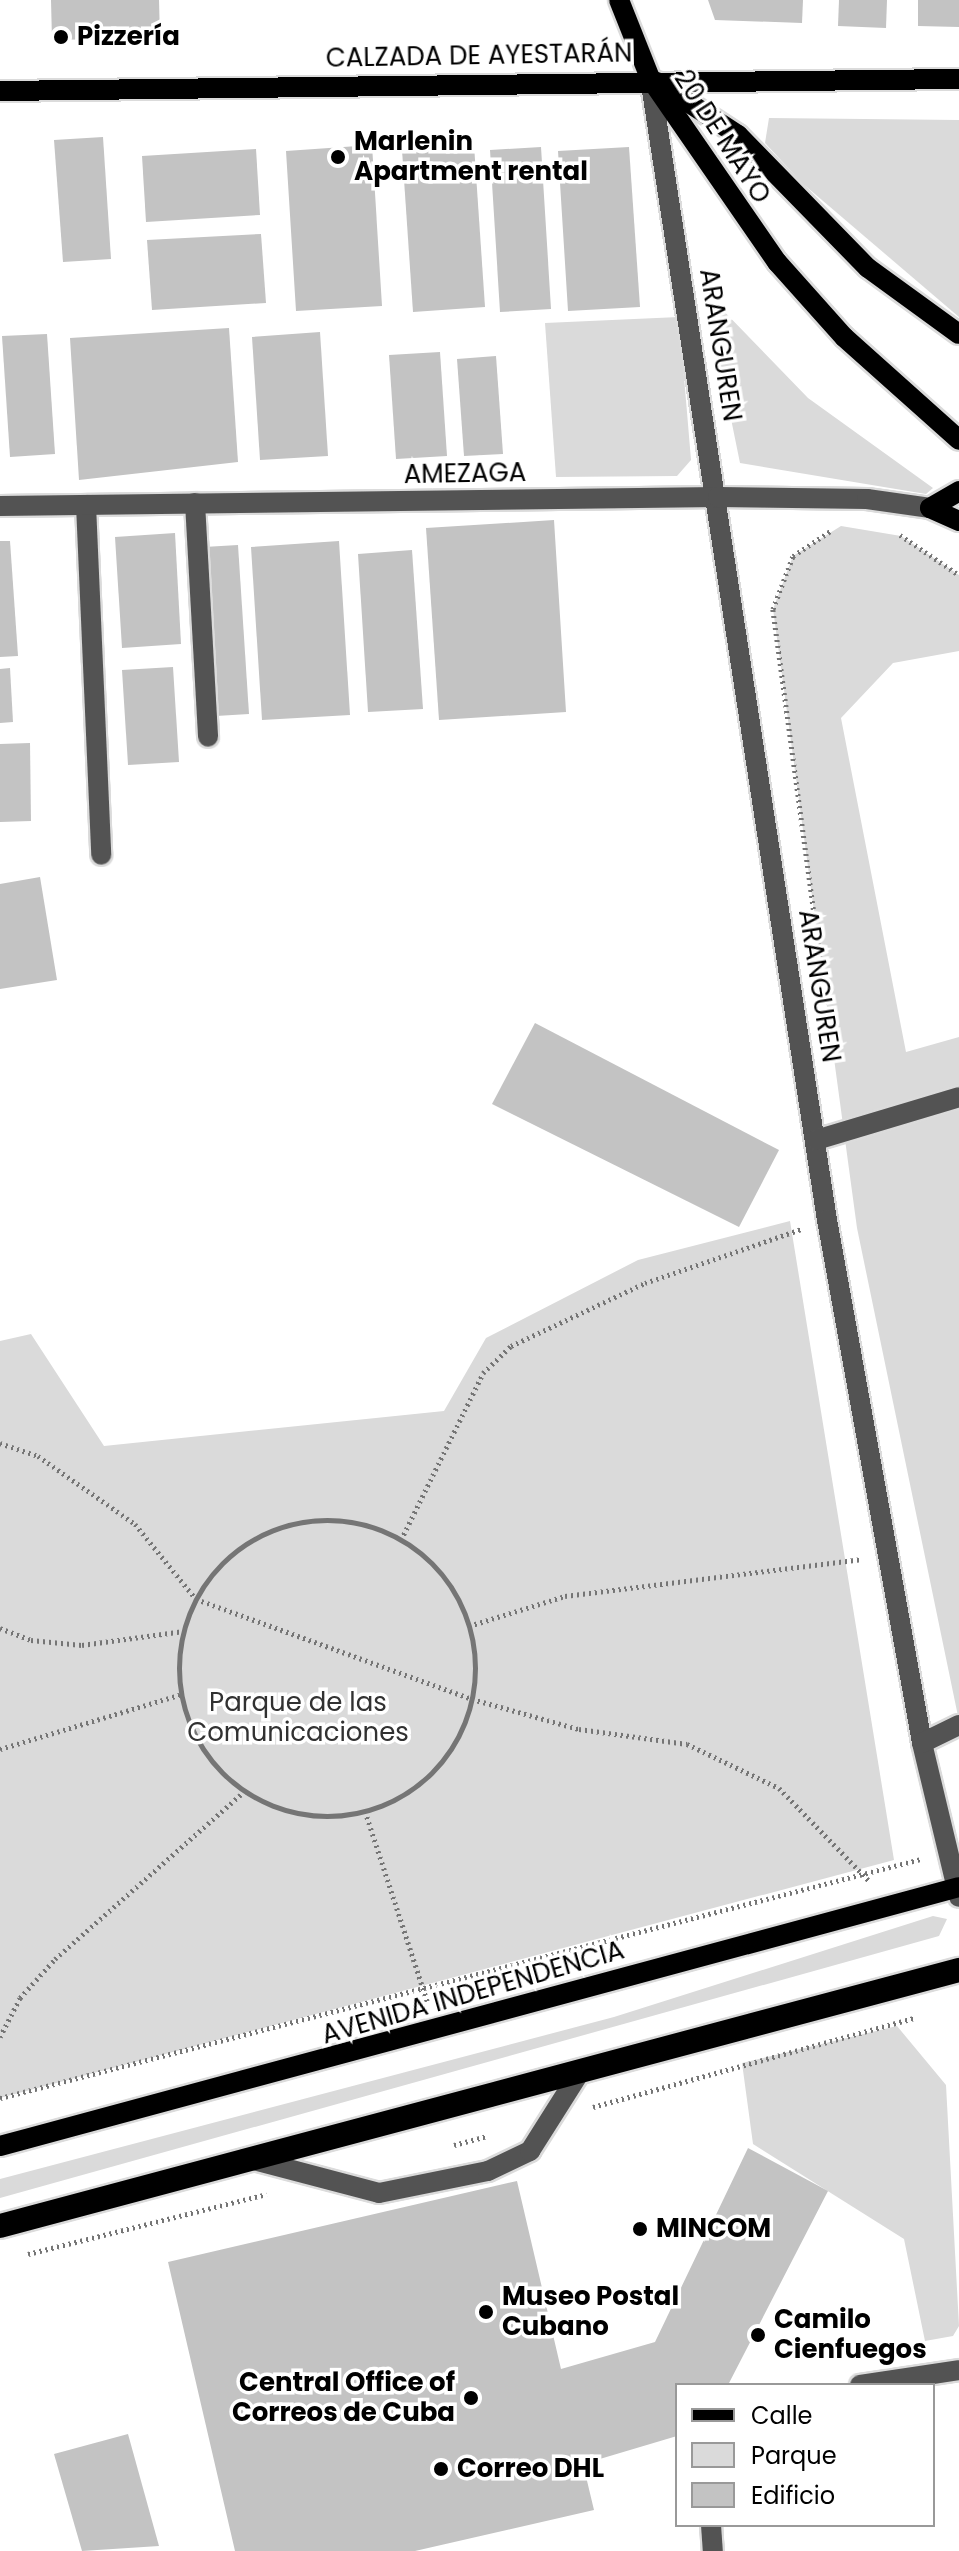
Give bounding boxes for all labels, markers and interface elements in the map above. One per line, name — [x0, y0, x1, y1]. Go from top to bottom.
place label: Pizzería — [77, 21, 180, 53]
marker: Pizzería — [52, 28, 70, 46]
street label: CALZADA DE AYESTARÁN — [326, 38, 632, 74]
street label: 20 DE MAYO — [667, 65, 777, 209]
place label: Marlenin Apartment rental — [354, 126, 588, 188]
marker: Marlenin Apartment rental — [329, 148, 347, 166]
street label: ARANGUREN — [693, 266, 747, 424]
street label: AMEZAGA — [403, 457, 527, 491]
street label: ARANGUREN — [792, 907, 846, 1065]
park label: Parque de las Comunicaciones — [187, 1687, 409, 1748]
street label: AVENIDA INDEPENDENCIA — [318, 1935, 628, 2051]
place label: MINCOM — [656, 2213, 771, 2245]
marker: MINCOM — [631, 2220, 649, 2238]
place label: Museo Postal Cubano — [502, 2281, 679, 2342]
marker: Museo Postal Cubano — [477, 2303, 495, 2321]
place label: Camilo Cienfuegos — [774, 2304, 927, 2366]
marker: Camilo Cienfuegos — [749, 2326, 767, 2344]
place label: Central Office of Correos de Cuba — [232, 2367, 455, 2428]
legend — [675, 2383, 935, 2527]
marker: Central Office of Correos de Cuba — [462, 2389, 480, 2407]
text: Calle — [751, 2399, 812, 2432]
text: Parque — [751, 2439, 837, 2472]
place label: Correo DHL — [457, 2453, 604, 2485]
marker: Correo DHL — [432, 2460, 450, 2478]
text: Edificio — [751, 2479, 835, 2512]

